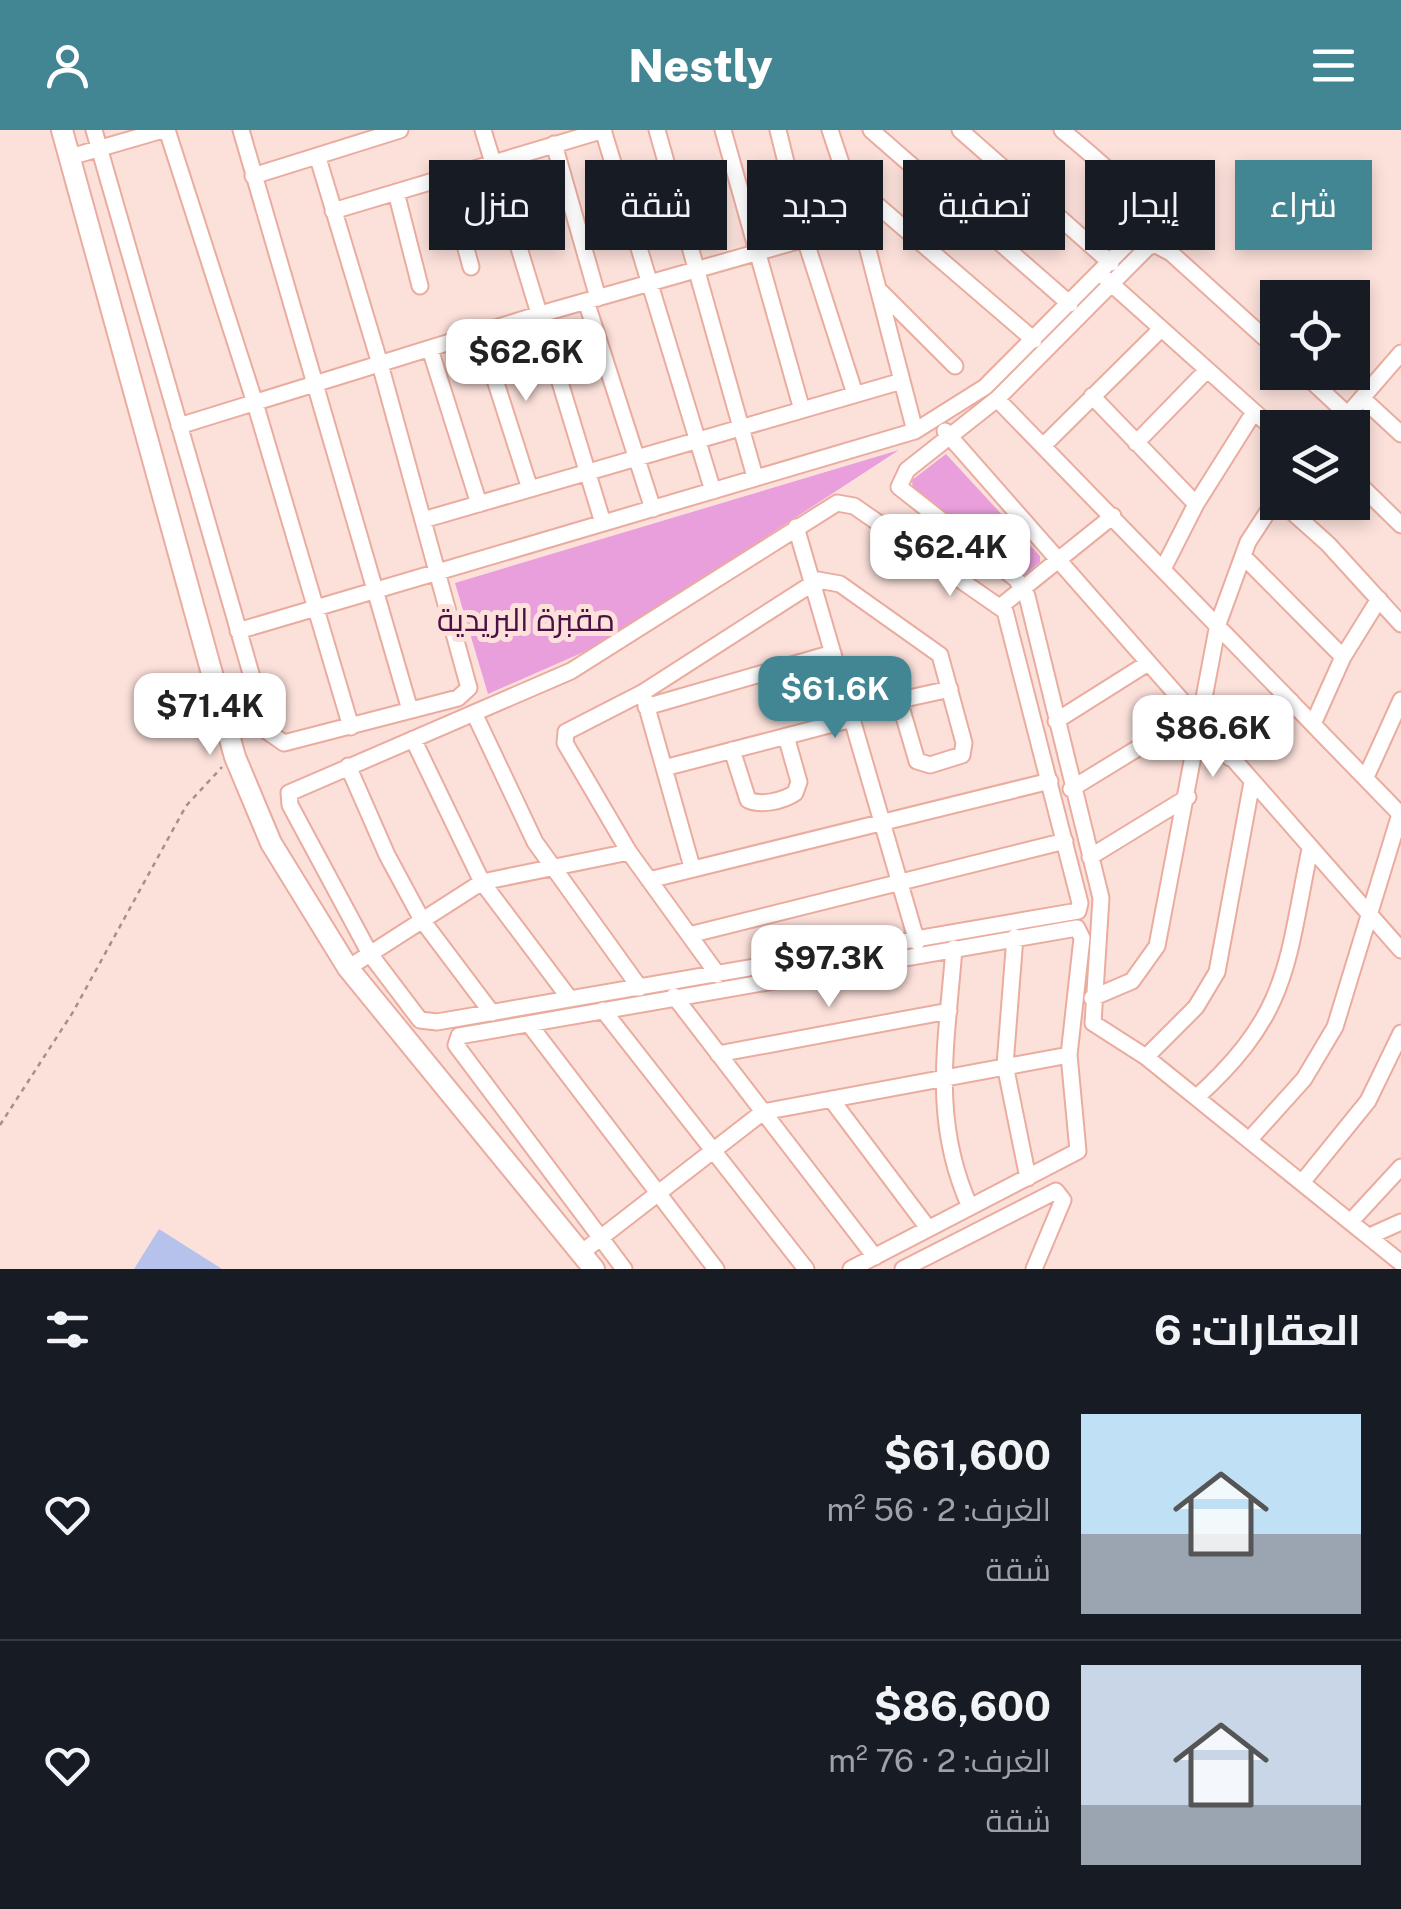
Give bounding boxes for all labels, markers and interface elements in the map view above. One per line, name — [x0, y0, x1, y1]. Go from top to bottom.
icon: person — [40, 38, 95, 93]
icon: menu — [1306, 38, 1361, 93]
text: Nestly — [628, 39, 773, 92]
chip: منزل — [429, 160, 565, 250]
chip: شقة — [585, 160, 727, 250]
chip: جديد — [747, 160, 883, 250]
chip: تصفية — [903, 160, 1065, 250]
chip: إيجار — [1085, 160, 1215, 250]
chip: شراء — [1235, 160, 1372, 250]
map controls — [1260, 280, 1370, 520]
button: locate — [1260, 280, 1370, 390]
pin: $62.6K — [445, 319, 607, 404]
text: $62.6K — [468, 333, 584, 370]
button: layers — [1260, 410, 1370, 520]
pin: $62.4K — [869, 514, 1031, 599]
text: $62.4K — [892, 528, 1008, 565]
park label: مقبرة البريدية — [437, 601, 615, 638]
pin: $61.6K — [754, 656, 916, 741]
text: $61.6K — [780, 670, 890, 707]
pin: $71.4K — [129, 673, 291, 758]
text: $71.4K — [156, 687, 264, 724]
pin: $86.6K — [1132, 695, 1294, 780]
text: $86.6K — [1155, 709, 1272, 746]
pin: $97.3K — [748, 925, 910, 1010]
text: $97.3K — [773, 939, 885, 976]
icon: filters — [40, 1302, 95, 1357]
text: العقارات: 6 — [1154, 1305, 1361, 1354]
text: $61,600 — [883, 1430, 1051, 1479]
icon: home — [1161, 1454, 1281, 1574]
icon: heart — [40, 1487, 95, 1542]
text: الغرف: 2 · 56 m² — [826, 1491, 1051, 1528]
text: شقة — [986, 1551, 1051, 1588]
text: $86,600 — [873, 1681, 1051, 1730]
icon: home — [1161, 1705, 1281, 1825]
icon: heart — [40, 1738, 95, 1793]
text: الغرف: 2 · 76 m² — [828, 1742, 1051, 1779]
text: شقة — [986, 1802, 1051, 1839]

